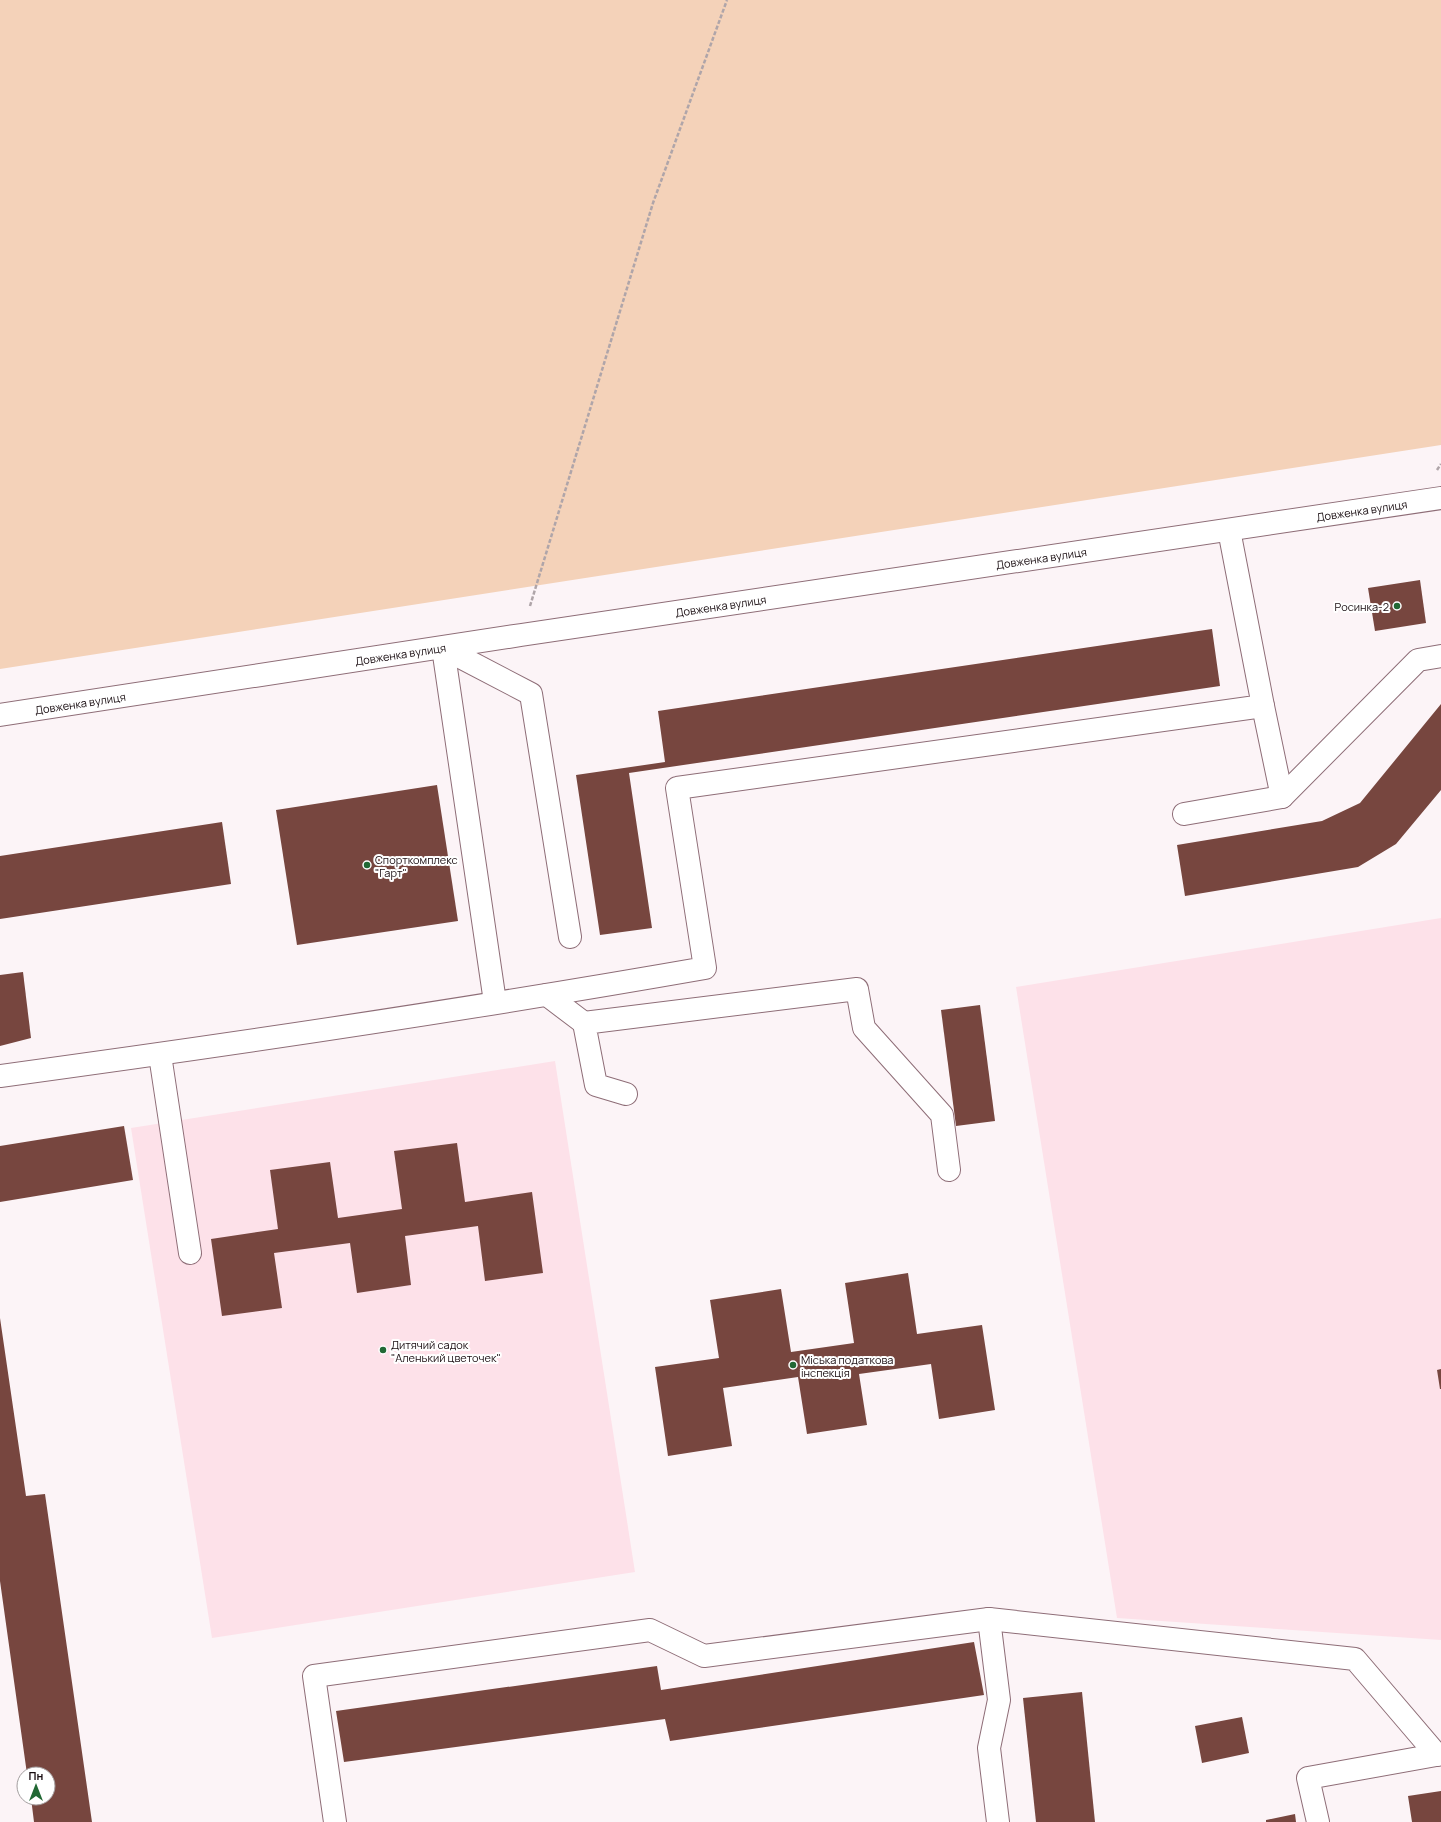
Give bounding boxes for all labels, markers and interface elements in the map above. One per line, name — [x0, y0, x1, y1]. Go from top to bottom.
street label: Довженка вулиця — [1315, 496, 1408, 524]
street label: Довженка вулиця — [995, 543, 1088, 572]
street label: Довженка вулиця — [674, 591, 767, 619]
place label: Росинка-2 — [1335, 599, 1389, 614]
marker: Росинка-2 — [1392, 601, 1402, 611]
street label: Довженка вулиця — [354, 639, 447, 668]
street label: Довженка вулиця — [34, 688, 127, 717]
place label: Спорткомплекс "Гарт" — [375, 852, 458, 880]
marker: Спорткомплекс "Гарт" — [362, 860, 372, 870]
place label: Дитячий садок "Аленький цветочек" — [391, 1337, 501, 1365]
marker: Дитячий садок "Аленький цветочек" — [378, 1345, 388, 1355]
place label: Міська податкова інспекція — [801, 1352, 893, 1380]
marker: Міська податкова інспекція — [788, 1360, 798, 1370]
north arrow — [16, 1766, 56, 1806]
text: Пн — [29, 1768, 44, 1783]

